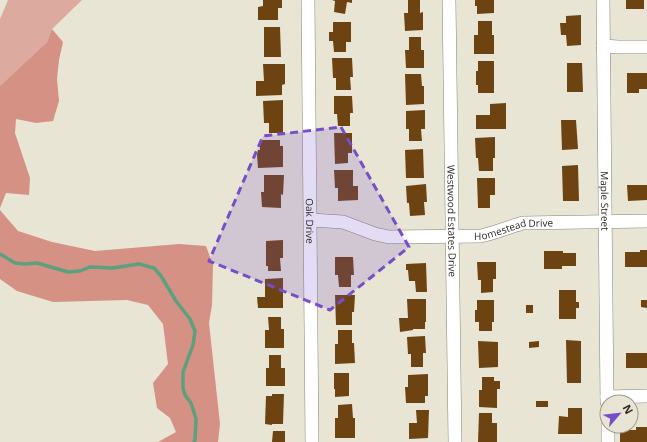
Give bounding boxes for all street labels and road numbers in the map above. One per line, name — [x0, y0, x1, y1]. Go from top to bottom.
street label: Westwood Estates Drive — [444, 165, 460, 278]
street label: Maple Street — [598, 171, 612, 231]
street label: Oak Drive — [303, 198, 317, 244]
street label: Homestead Drive — [474, 215, 553, 243]

